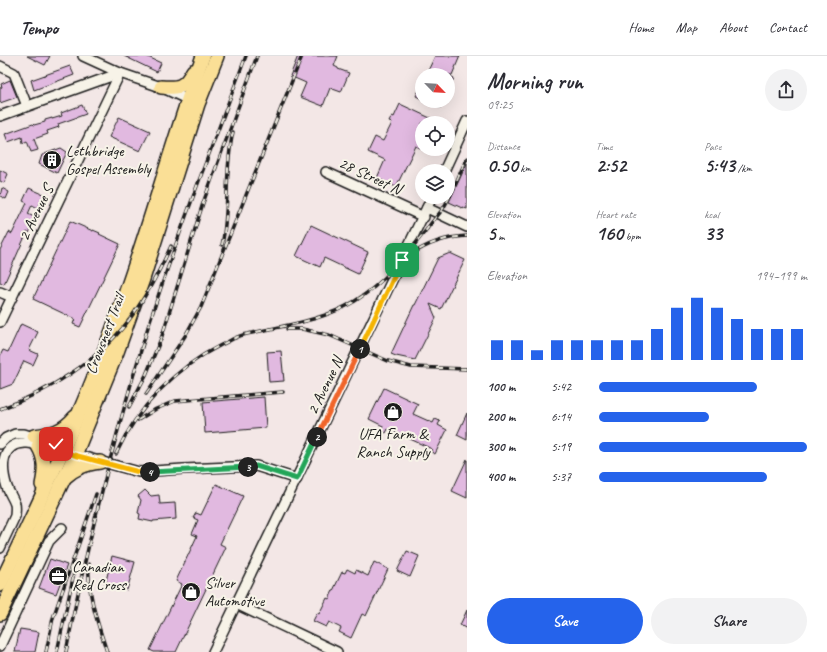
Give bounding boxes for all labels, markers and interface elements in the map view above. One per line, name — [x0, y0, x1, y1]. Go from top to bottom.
text: Tempo — [20, 16, 58, 40]
text: Home — [628, 19, 654, 36]
text: Map — [676, 19, 697, 36]
text: About — [719, 19, 747, 36]
text: Contact — [769, 19, 807, 36]
north arrow — [415, 68, 455, 108]
map controls — [415, 68, 455, 204]
text: Morning run — [487, 68, 583, 96]
button: share — [765, 69, 807, 111]
text: 09:25 — [487, 97, 513, 113]
button: locate — [415, 116, 455, 156]
text: Distance — [487, 139, 520, 153]
text: Time — [596, 139, 613, 153]
text: Pace — [704, 139, 721, 153]
place label: Lethbridge Gospel Assembly — [66, 141, 152, 179]
building icon: Lethbridge Gospel Assembly — [41, 149, 63, 171]
street label: 28 Street N — [336, 153, 407, 200]
text: 0.50 — [487, 153, 518, 178]
text: 2:52 — [596, 153, 626, 178]
text: 5:43 — [704, 153, 735, 178]
text: km — [518, 161, 531, 175]
text: /km — [735, 161, 752, 175]
button: layers — [415, 164, 455, 204]
street label: 2 Avenue S — [14, 179, 59, 244]
text: Elevation — [487, 207, 521, 221]
text: Heart rate — [596, 207, 636, 221]
text: kcal — [704, 207, 719, 221]
text: 5 — [487, 221, 496, 246]
text: 160 — [596, 221, 623, 246]
text: 33 — [704, 221, 722, 246]
text: m — [496, 229, 505, 243]
text: bpm — [623, 229, 641, 243]
pin — [385, 243, 419, 277]
icon: arrive — [391, 249, 413, 271]
text: Elevation — [487, 268, 527, 284]
text: 194–199 m — [756, 268, 807, 284]
street label: Crowsnest Trail — [81, 288, 131, 377]
pin: 1 — [350, 339, 370, 359]
text: 1 — [358, 342, 362, 356]
street label: 2 Avenue N — [303, 352, 348, 418]
text: 100 m — [487, 379, 515, 395]
text: 5:42 — [551, 379, 571, 395]
shop icon: UFA Farm & Ranch Supply — [382, 401, 404, 423]
text: 200 m — [487, 409, 515, 425]
text: 6:14 — [551, 409, 571, 425]
place label: UFA Farm & Ranch Supply — [356, 424, 431, 462]
pin — [39, 427, 73, 461]
pin: 2 — [307, 427, 327, 447]
text: 2 — [315, 430, 319, 444]
icon: check — [45, 433, 67, 455]
text: 300 m — [487, 439, 515, 455]
text: 5:19 — [551, 439, 571, 455]
pin: 3 — [238, 457, 258, 477]
text: 3 — [246, 460, 250, 474]
pin: 4 — [140, 462, 160, 482]
text: 4 — [148, 465, 152, 479]
text: 400 m — [487, 469, 515, 485]
text: 5:37 — [551, 469, 571, 485]
place label: Canadian Red Cross — [72, 557, 127, 595]
office icon: Canadian Red Cross — [47, 565, 69, 587]
place label: Silver Automotive — [205, 573, 266, 611]
shop icon: Silver Automotive — [180, 581, 202, 603]
button: Save — [487, 598, 643, 644]
button: Share — [651, 598, 807, 644]

